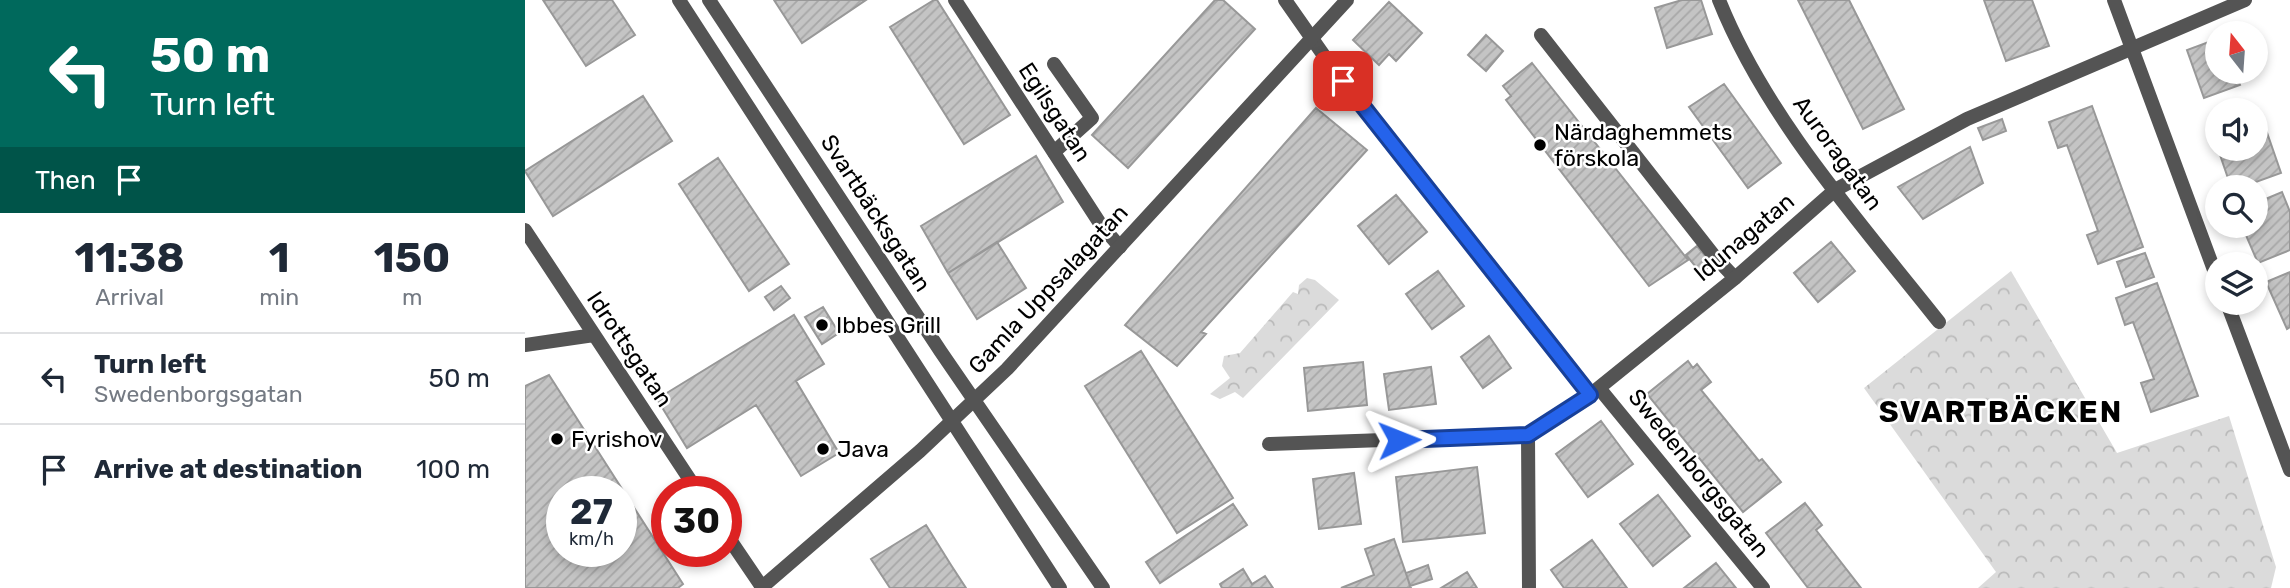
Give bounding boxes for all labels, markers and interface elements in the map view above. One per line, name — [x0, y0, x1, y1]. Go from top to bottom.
north arrow — [2205, 21, 2268, 84]
map controls — [2205, 21, 2268, 315]
text: 50 m — [150, 26, 270, 84]
icon: left — [35, 28, 126, 119]
pin — [1313, 51, 1373, 111]
street label: Egilsgatan — [1013, 57, 1097, 167]
icon: arrive — [1324, 62, 1362, 100]
text: Turn left — [150, 85, 275, 123]
street label: Auroragatan — [1787, 91, 1889, 215]
button: sound — [2205, 98, 2268, 161]
place label: Närdaghemmets förskola — [1554, 118, 1733, 172]
street label: Svartbäcksgatan — [815, 129, 937, 297]
marker: Närdaghemmets förskola — [1532, 137, 1548, 153]
icon: arrive — [110, 161, 148, 199]
text: Then — [35, 165, 96, 196]
button: search — [2205, 175, 2268, 238]
street label: Idunagatan — [1688, 187, 1800, 287]
street label: Gamla Uppsalagatan — [962, 199, 1134, 379]
text: 11:38 — [75, 233, 185, 283]
text: 1 — [269, 233, 290, 283]
text: 150 — [374, 233, 450, 283]
button: layers — [2205, 252, 2268, 315]
text: Arrival — [95, 283, 164, 311]
text: min — [259, 283, 299, 311]
text: m — [402, 283, 422, 311]
street label: Idrottsgatan — [581, 286, 679, 412]
place label: Ibbes Grill — [836, 311, 941, 339]
marker: Ibbes Grill — [814, 317, 830, 333]
text: Turn left — [94, 349, 206, 380]
icon: left — [35, 360, 73, 398]
text: 50 m — [429, 363, 490, 394]
text: Swedenborgsgatan — [94, 380, 303, 408]
street label: Swedenborgsgatan — [1622, 383, 1776, 563]
district label: SVARTBÄCKEN — [1879, 394, 2123, 430]
position arrow — [1362, 403, 1436, 477]
place label: Fyrishov — [571, 425, 663, 453]
marker: Fyrishov — [549, 431, 565, 447]
place label: Java — [837, 435, 889, 463]
marker: Java — [815, 441, 831, 457]
icon: arrive — [35, 451, 73, 489]
text: Arrive at destination — [94, 454, 362, 485]
text: 100 m — [416, 454, 490, 485]
speed limit sign: 30 — [651, 476, 742, 567]
text: 27 — [570, 491, 613, 533]
text: km/h — [569, 528, 614, 550]

